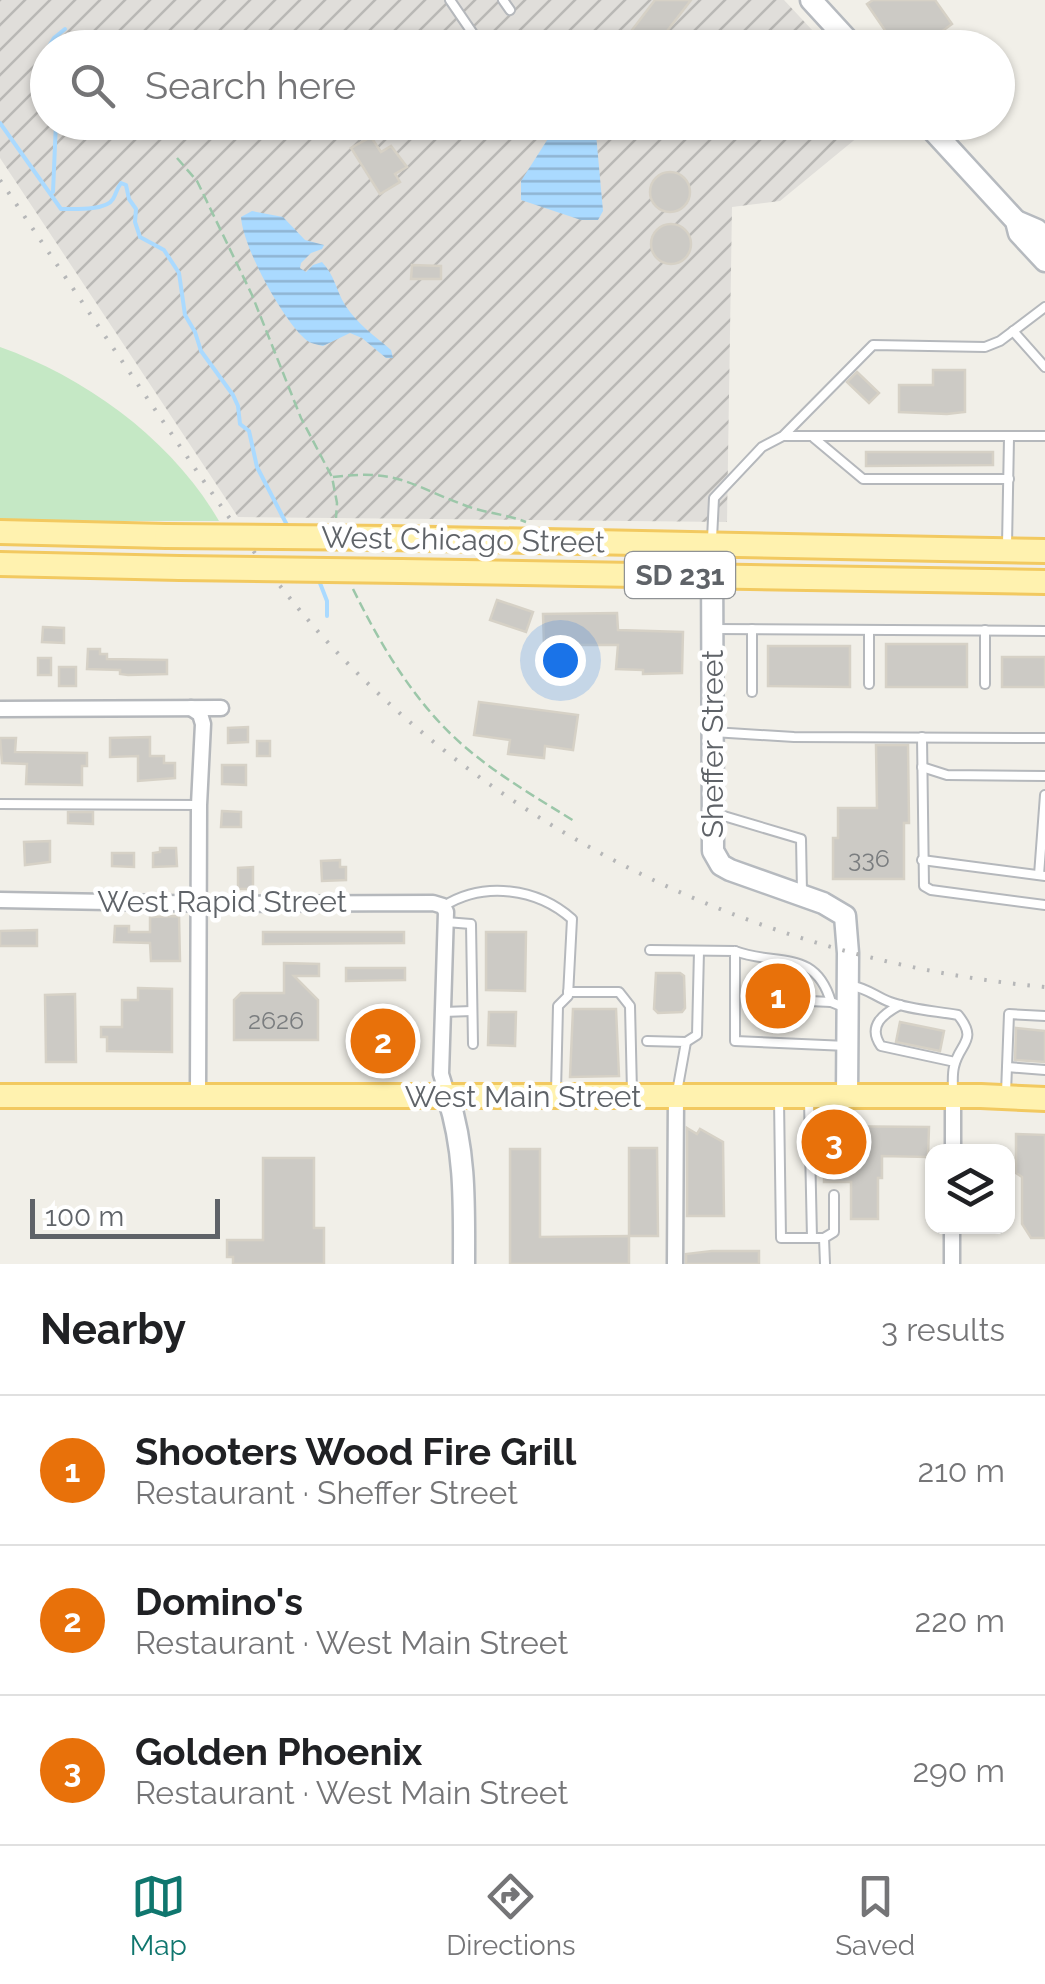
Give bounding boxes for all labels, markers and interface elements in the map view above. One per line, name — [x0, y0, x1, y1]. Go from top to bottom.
search box — [30, 30, 1015, 140]
icon: search — [65, 58, 120, 113]
text: Search here — [145, 63, 356, 108]
street label: West Chicago Street — [321, 520, 605, 559]
road number: SD 231 — [625, 552, 735, 598]
your location — [535, 635, 586, 686]
street label: Sheffer Street — [695, 650, 730, 838]
house number: 336 — [848, 843, 890, 873]
street label: West Rapid Street — [97, 884, 347, 919]
pin: 1 — [746, 958, 810, 1034]
pin: 2 — [350, 1004, 416, 1078]
house number: 2626 — [248, 1005, 304, 1035]
street label: West Main Street — [405, 1079, 641, 1114]
pin: 3 — [802, 1104, 866, 1180]
map controls — [925, 1144, 1015, 1234]
button: layers — [925, 1144, 1015, 1234]
scale bar — [30, 1194, 220, 1238]
text: 100 m — [45, 1200, 124, 1233]
text: Nearby — [40, 1305, 186, 1354]
text: 3 results — [881, 1311, 1005, 1348]
text: Shooters Wood Fire Grill — [135, 1429, 576, 1474]
text: 1 — [65, 1452, 80, 1489]
text: 210 m — [917, 1452, 1005, 1489]
text: Restaurant · Sheffer Street — [135, 1474, 518, 1511]
text: Domino's — [135, 1579, 303, 1624]
text: 2 — [63, 1602, 82, 1639]
text: 220 m — [915, 1602, 1005, 1639]
text: Restaurant · West Main Street — [135, 1624, 568, 1661]
text: Golden Phoenix — [135, 1729, 422, 1774]
text: 3 — [64, 1752, 81, 1789]
text: 290 m — [912, 1752, 1005, 1789]
text: Restaurant · West Main Street — [135, 1774, 568, 1811]
tab: Map — [130, 1869, 187, 1962]
tab: Directions — [446, 1869, 576, 1962]
tab: Saved — [835, 1869, 915, 1962]

